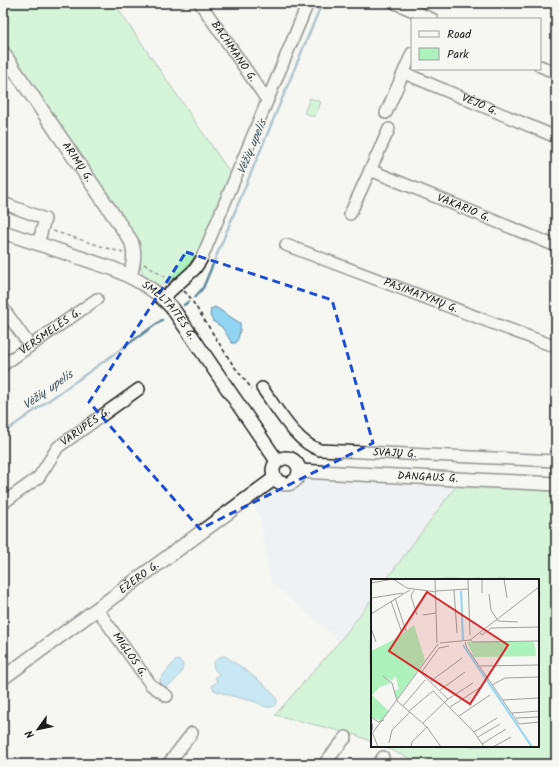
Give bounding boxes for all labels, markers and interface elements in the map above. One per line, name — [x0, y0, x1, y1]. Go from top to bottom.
street label: BACHMANO G. — [206, 17, 261, 86]
legend — [411, 18, 541, 70]
text: Road — [447, 25, 472, 44]
text: Park — [447, 45, 469, 64]
street label: VĖJO G. — [459, 89, 501, 120]
water label: Vėžių upelis — [232, 115, 273, 177]
street label: ARIMŲ G. — [57, 138, 98, 186]
street label: VAKARIO G. — [434, 189, 493, 227]
street label: PASIMATYMŲ G. — [381, 274, 461, 318]
street label: SMELTAITĖS G. — [138, 276, 201, 343]
street label: VERSMELĖS G. — [16, 304, 85, 360]
water label: Vėžių upelis — [19, 364, 79, 414]
street label: VARUPĖS G. — [57, 403, 114, 451]
street label: SVAJŲ G. — [372, 443, 417, 463]
street label: DANGAUS G. — [397, 467, 459, 488]
street label: EŽERO G. — [115, 557, 163, 599]
inset map — [371, 579, 539, 747]
street label: MIGLOS G. — [107, 629, 152, 681]
north arrow — [18, 709, 58, 749]
text: N — [21, 726, 40, 742]

